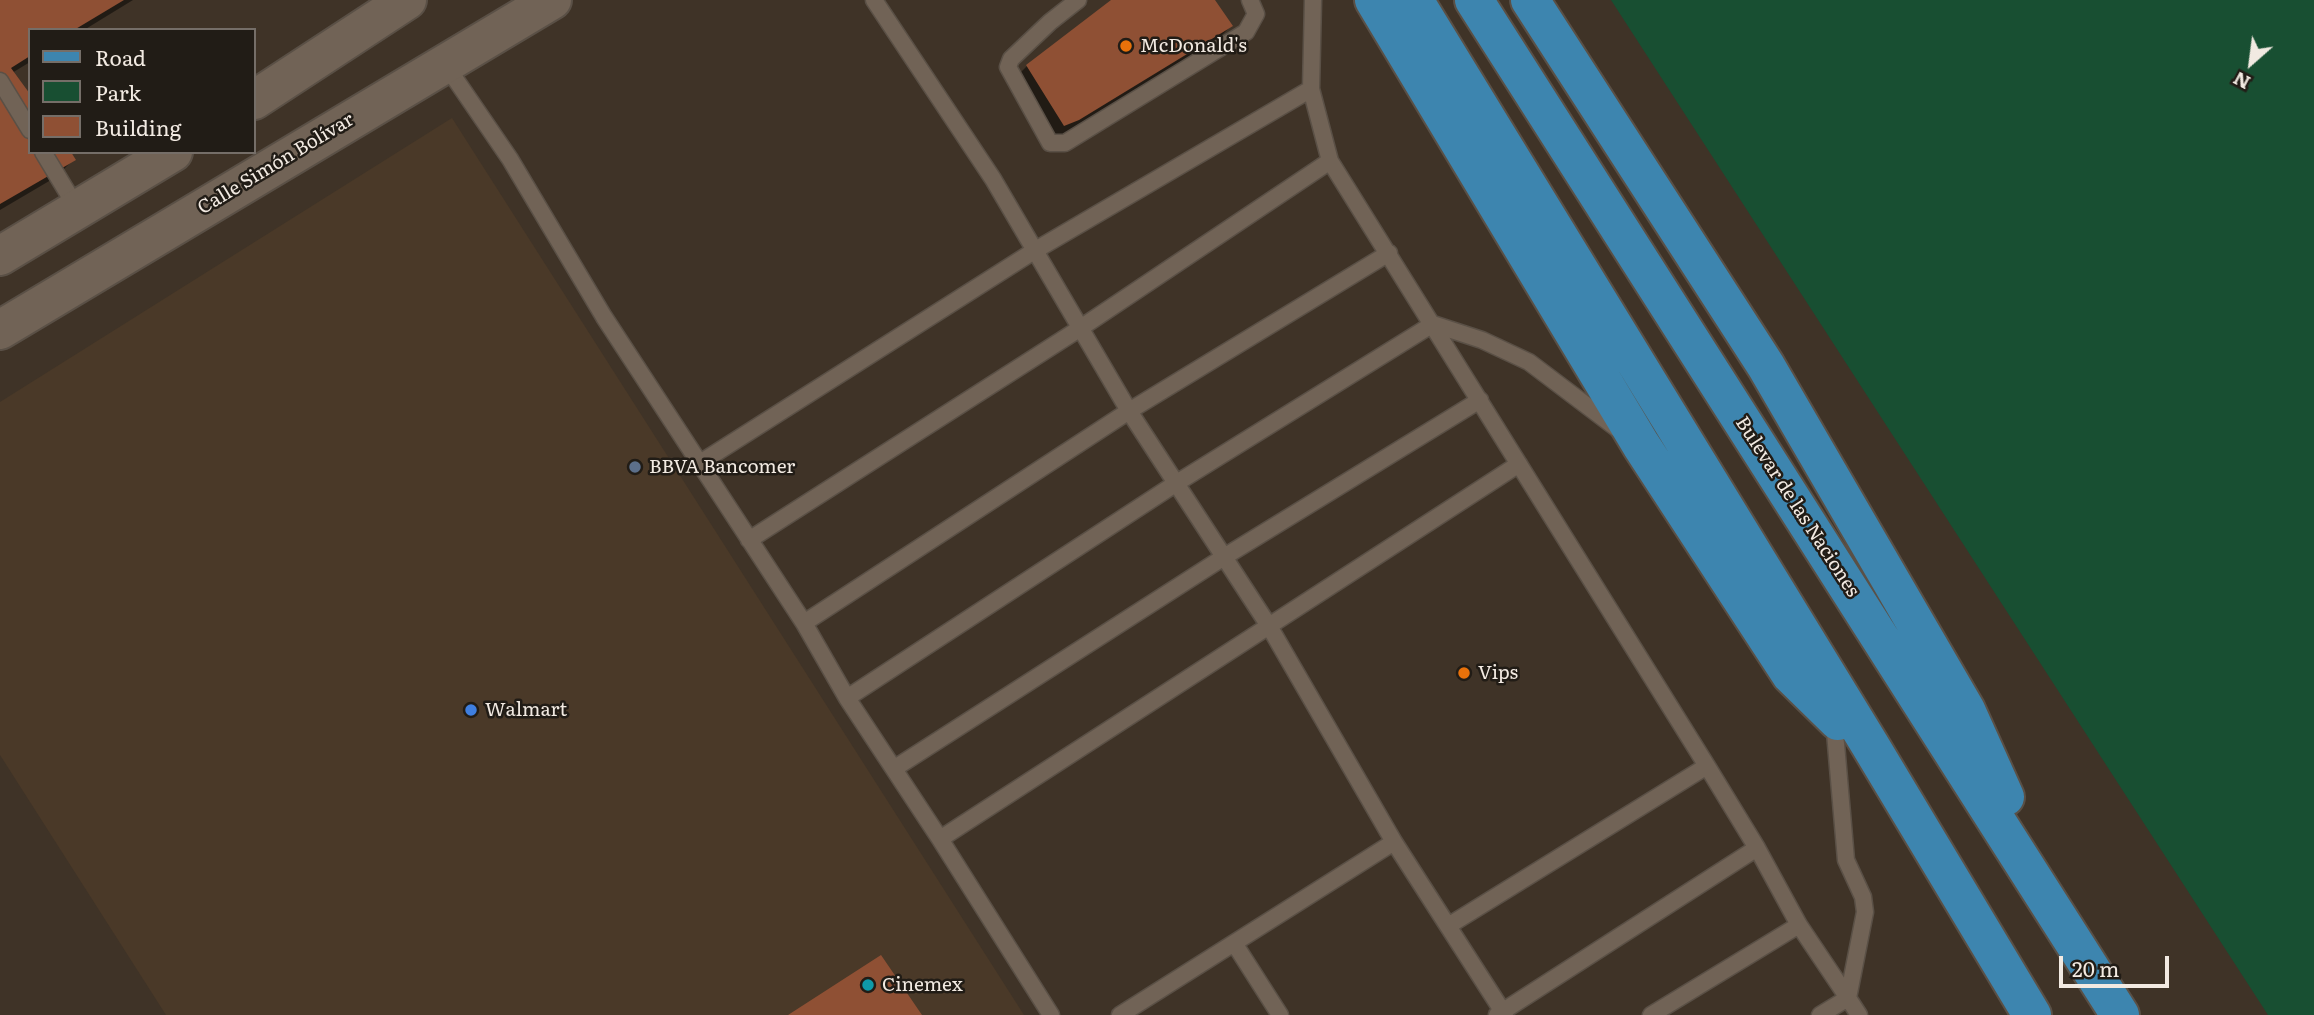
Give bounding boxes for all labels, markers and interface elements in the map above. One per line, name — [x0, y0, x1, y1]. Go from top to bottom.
legend — [28, 28, 256, 154]
north arrow — [2216, 28, 2286, 98]
place label: McDonald's — [1140, 35, 1247, 57]
marker: McDonald's — [1118, 38, 1134, 54]
text: Road — [95, 41, 146, 72]
text: N — [2228, 65, 2255, 98]
text: Park — [95, 76, 141, 107]
street label: Calle Simón Bolívar — [194, 108, 358, 220]
text: Building — [95, 111, 181, 142]
street label: Bulevar de las Naciones — [1730, 413, 1864, 601]
place label: BBVA Bancomer — [649, 456, 795, 478]
marker: BBVA Bancomer — [627, 459, 643, 475]
place label: Vips — [1478, 662, 1518, 684]
marker: Vips — [1456, 665, 1472, 681]
place label: Walmart — [485, 699, 567, 721]
marker: Walmart — [463, 702, 479, 718]
scale bar — [2062, 942, 2172, 986]
text: 20 m — [2072, 952, 2119, 983]
place label: Cinemex — [882, 974, 963, 996]
marker: Cinemex — [860, 977, 876, 993]

